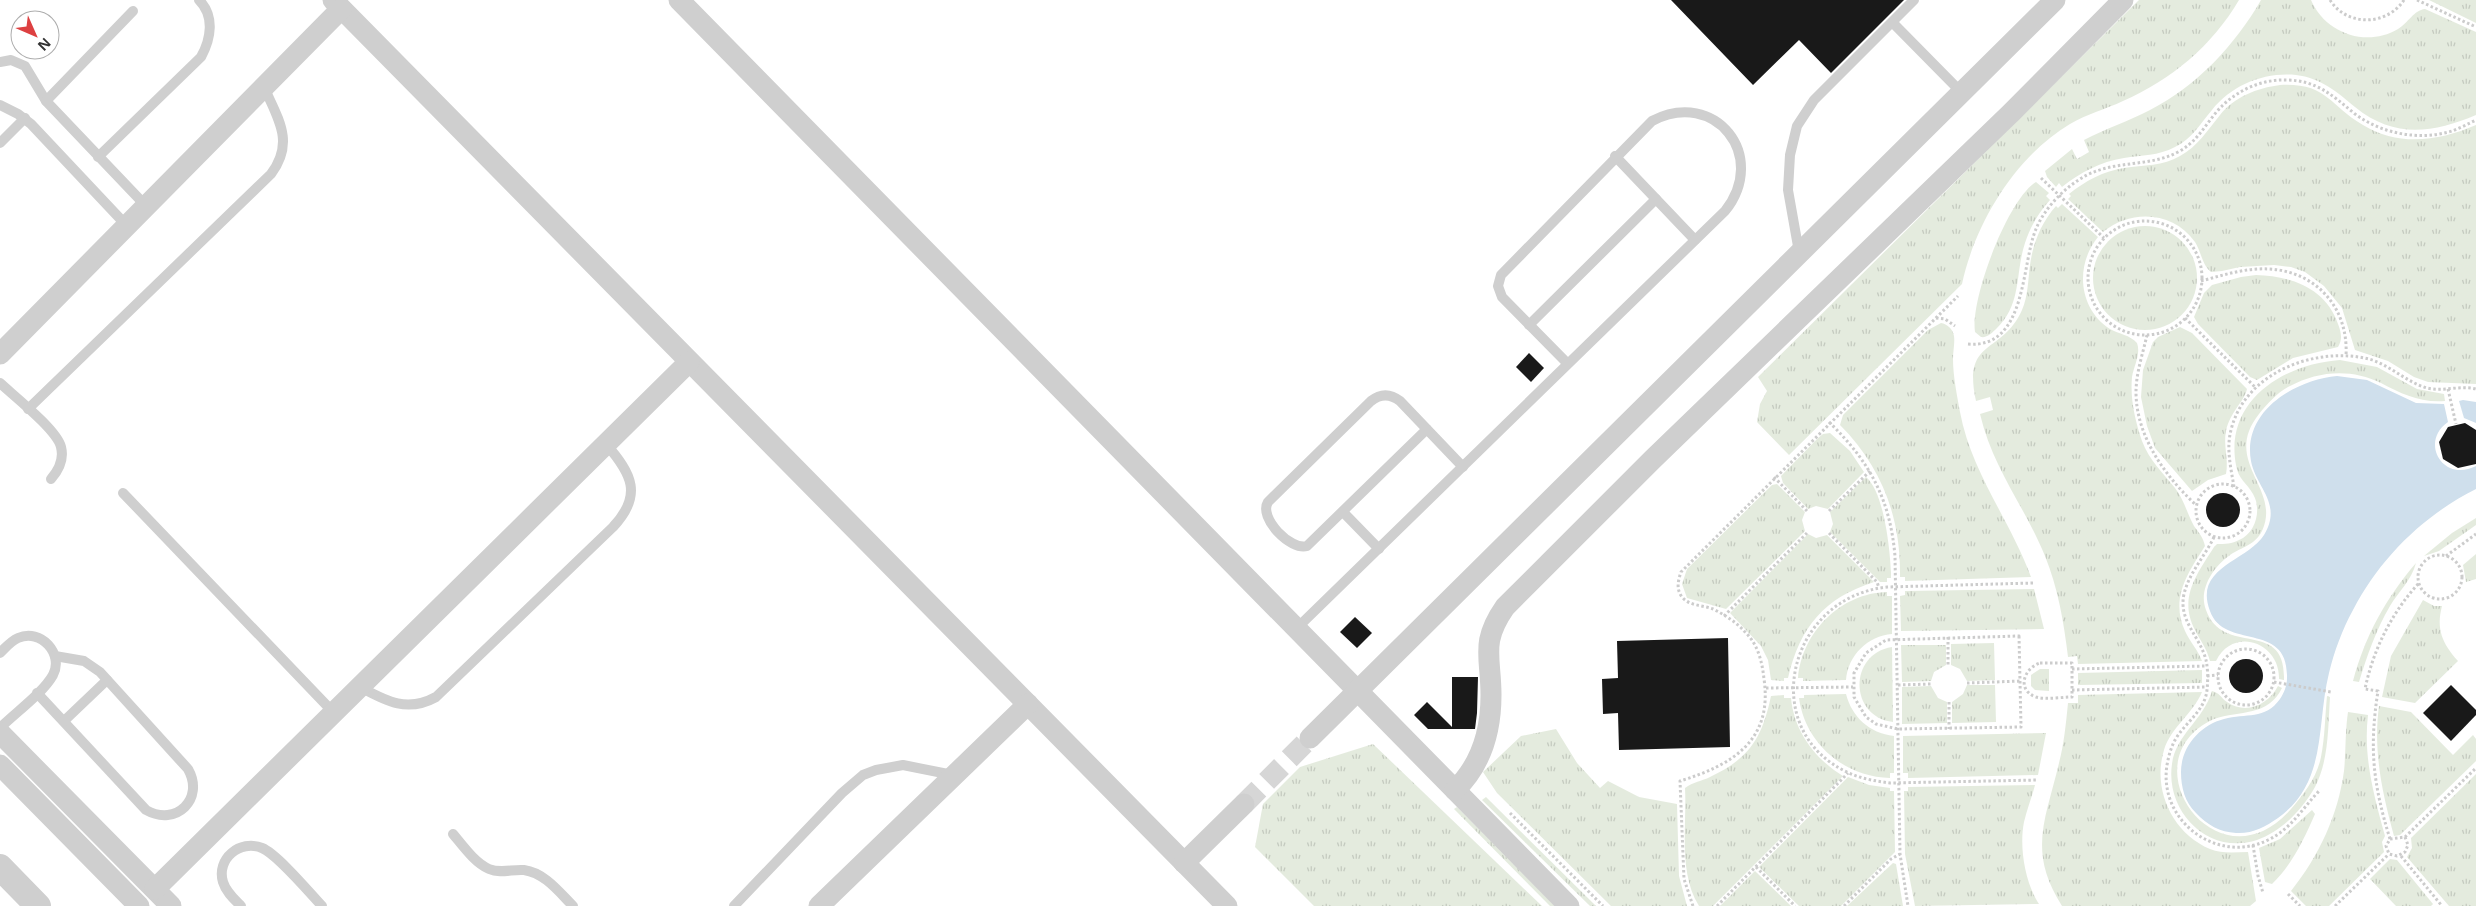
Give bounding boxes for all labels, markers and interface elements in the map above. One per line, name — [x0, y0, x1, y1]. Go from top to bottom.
north arrow — [10, 10, 60, 60]
text: N — [34, 34, 55, 55]

